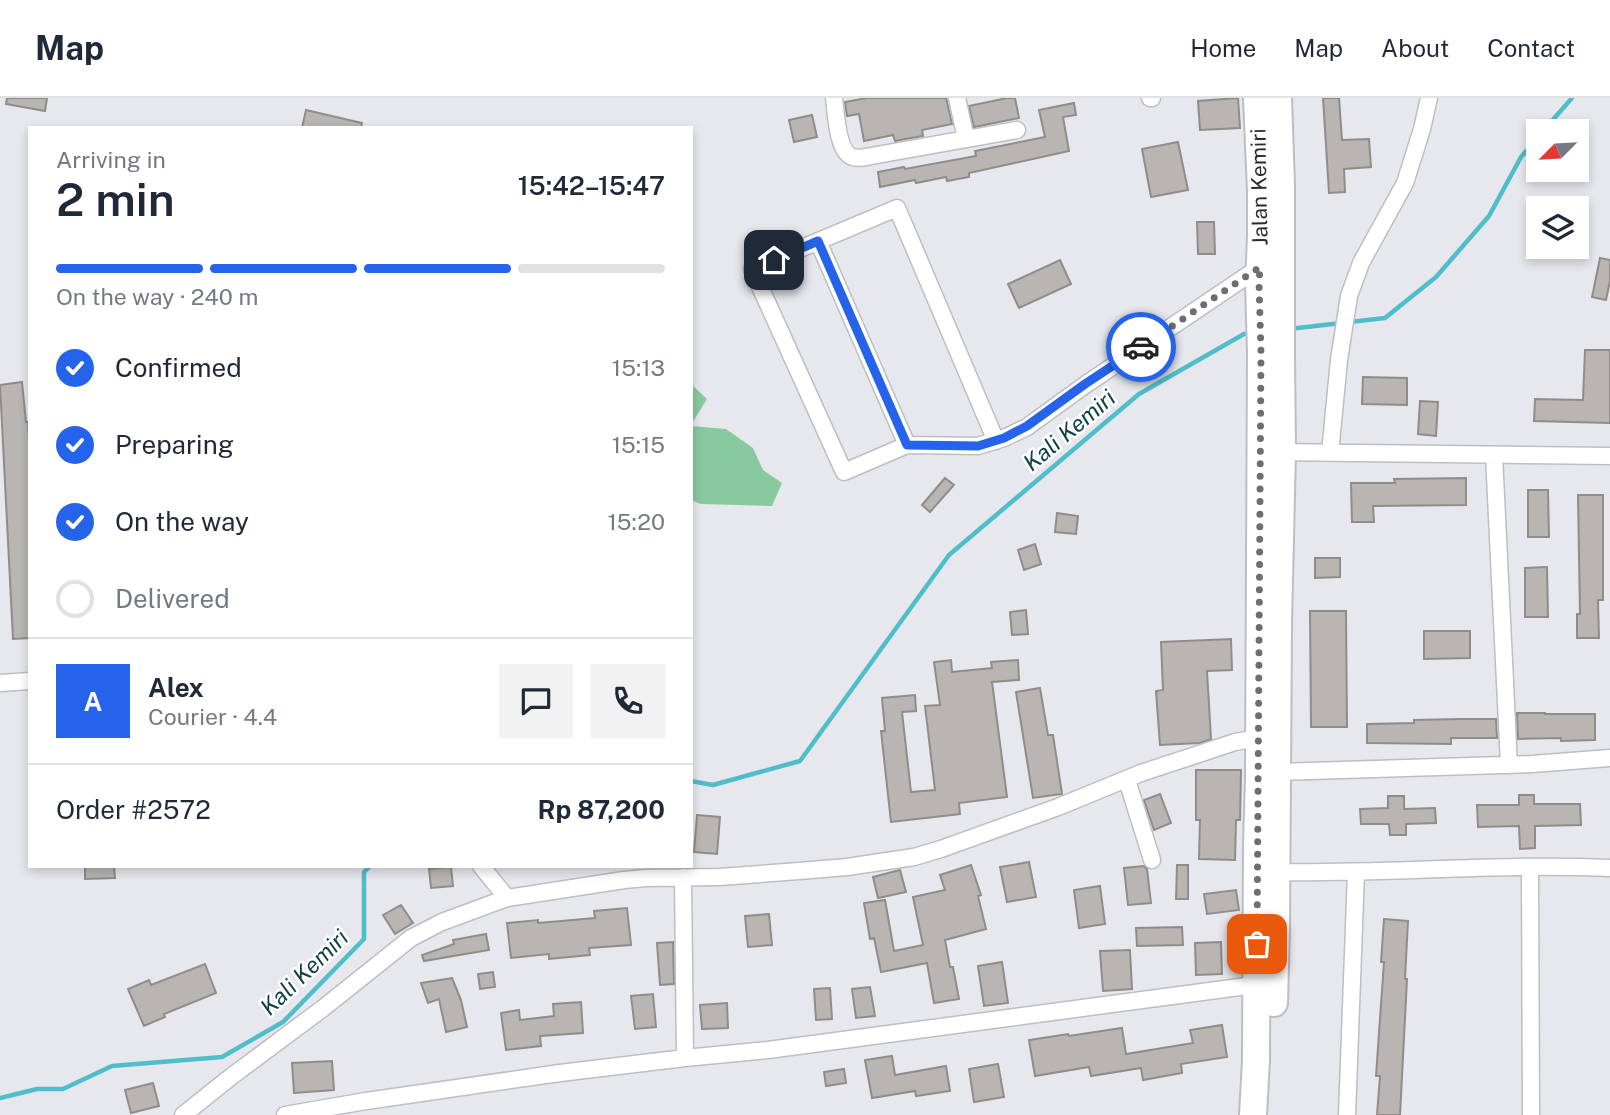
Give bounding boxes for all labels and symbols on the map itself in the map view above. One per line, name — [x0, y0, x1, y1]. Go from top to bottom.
north arrow — [1526, 119, 1589, 182]
street label: Jalan Kemiri — [1245, 128, 1273, 246]
pin — [744, 230, 804, 290]
courier — [1106, 312, 1176, 382]
water label: Kali Kemiri — [1018, 384, 1121, 476]
pin — [1227, 914, 1287, 974]
water label: Kali Kemiri — [255, 923, 354, 1020]

